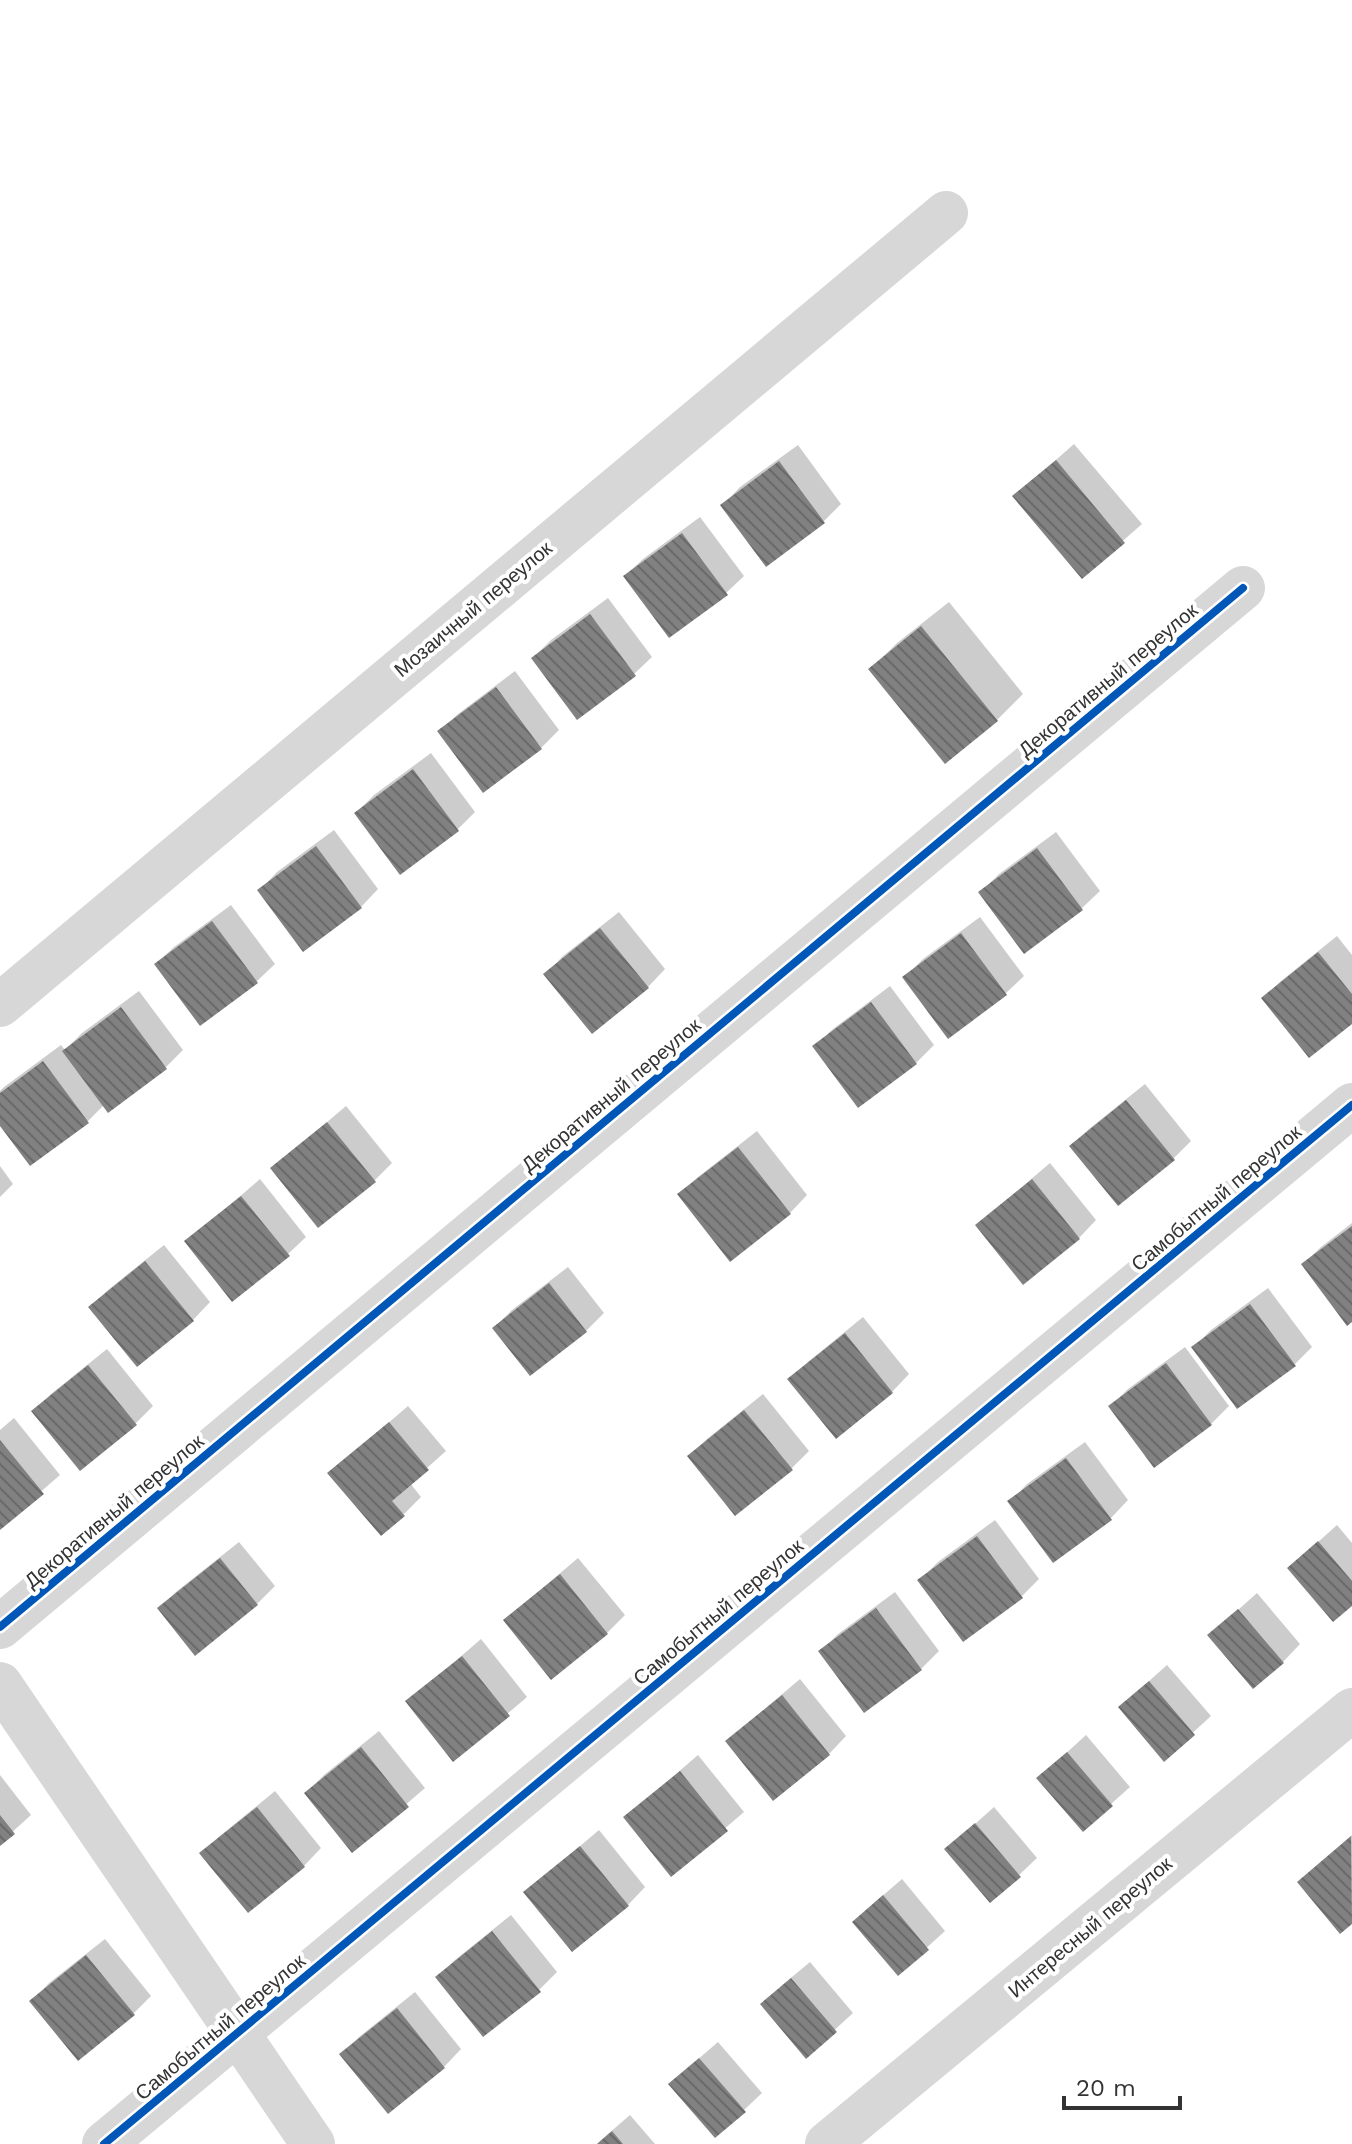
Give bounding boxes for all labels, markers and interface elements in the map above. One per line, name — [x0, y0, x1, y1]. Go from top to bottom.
street label: Мозаичный переулок — [389, 536, 557, 682]
street label: Декоративный переулок — [1014, 598, 1203, 762]
street label: Декоративный переулок — [517, 1013, 706, 1177]
street label: Самобытный переулок — [1126, 1120, 1306, 1276]
street label: Декоративный переулок — [20, 1429, 209, 1593]
street label: Самобытный переулок — [628, 1534, 808, 1690]
street label: Интересный переулок — [1003, 1851, 1177, 2003]
street label: Самобытный переулок — [130, 1949, 310, 2105]
scale bar — [1064, 2060, 1180, 2110]
text: 20 m — [1076, 2074, 1136, 2102]

